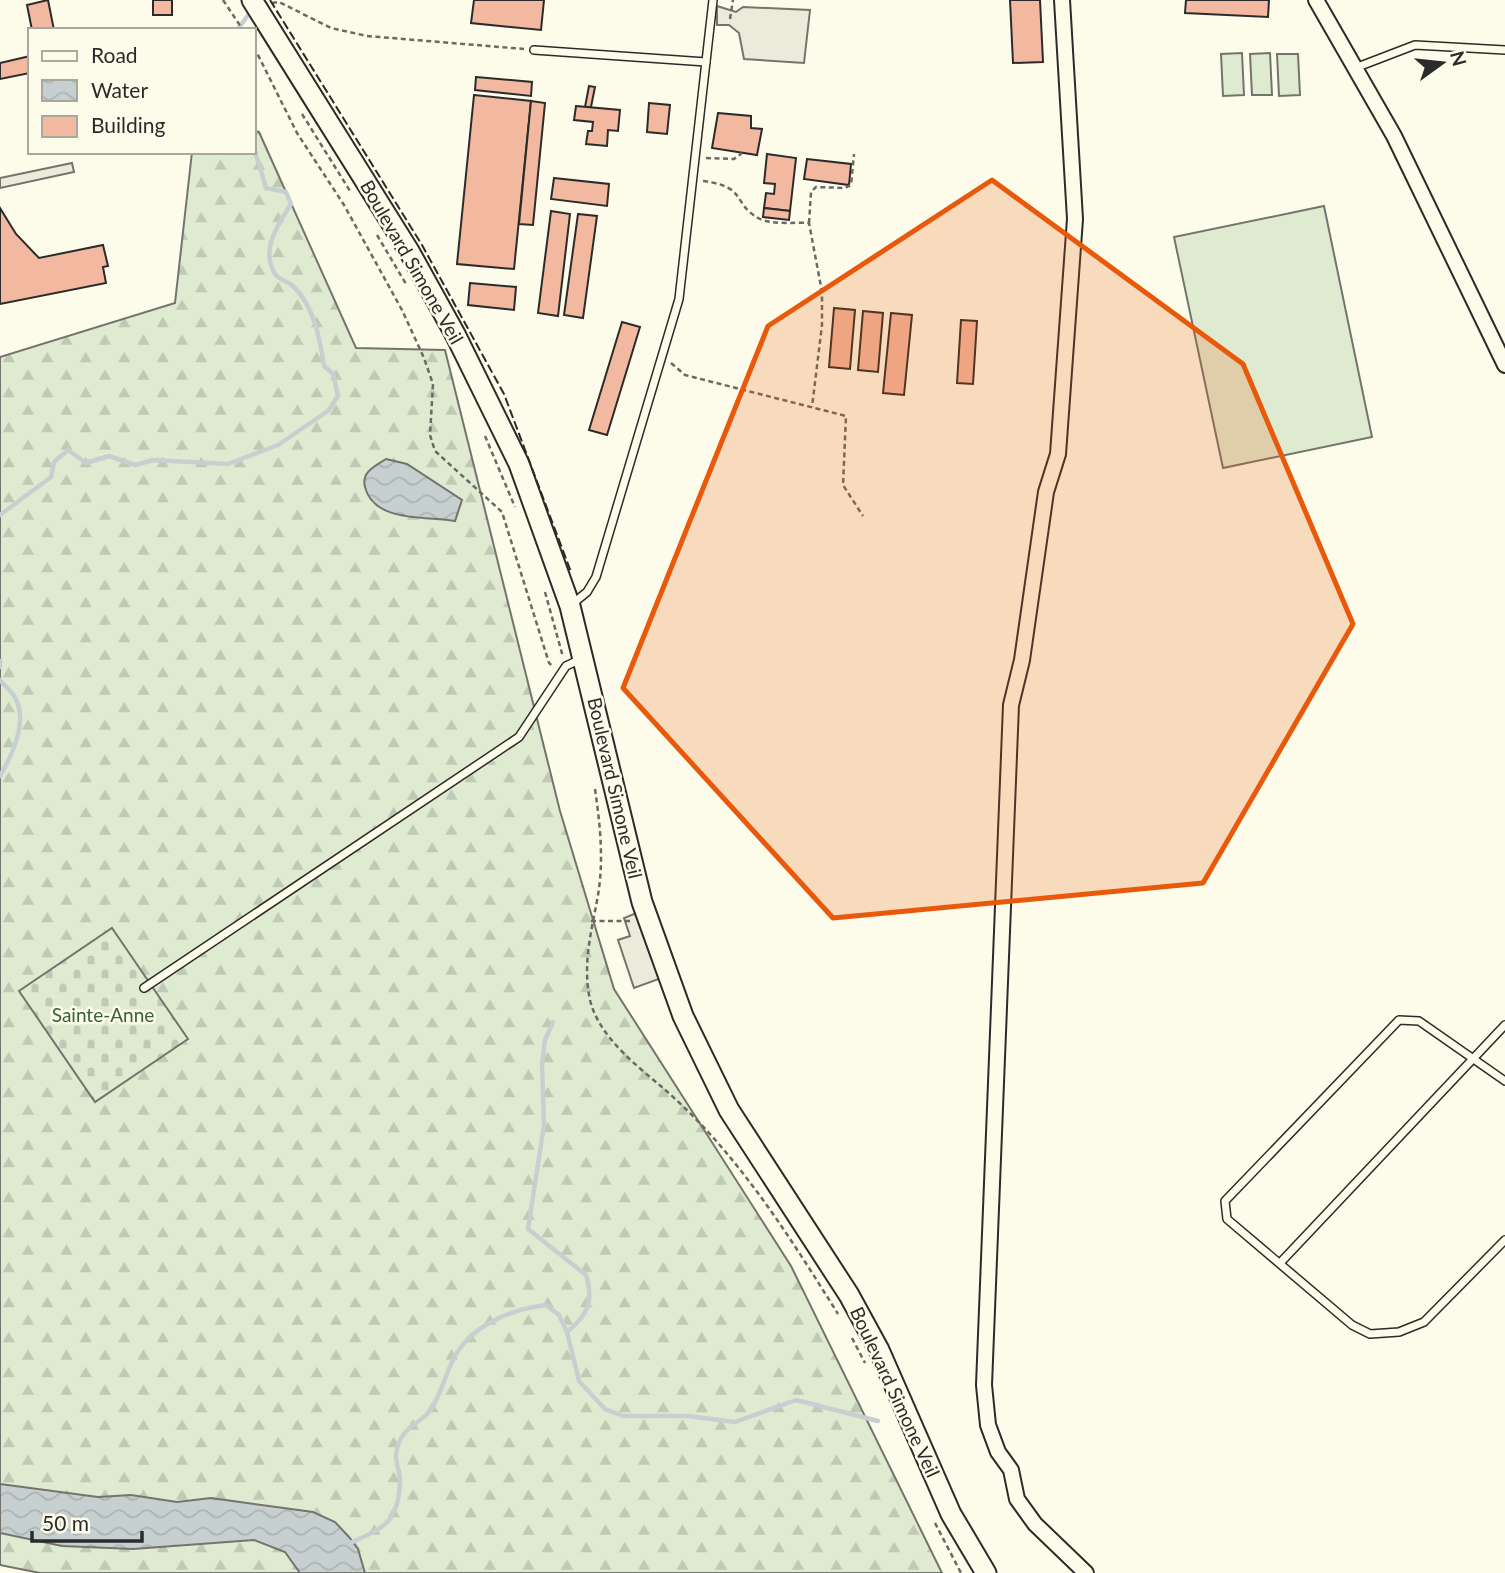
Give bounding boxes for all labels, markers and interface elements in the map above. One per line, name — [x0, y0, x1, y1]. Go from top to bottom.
legend — [28, 28, 256, 154]
north arrow — [1407, 28, 1477, 98]
text: Road — [91, 42, 138, 67]
text: N — [1446, 48, 1472, 69]
text: Water — [91, 77, 148, 102]
text: Building — [91, 112, 166, 137]
street label: Boulevard Simone Veil — [356, 176, 469, 348]
street label: Boulevard Simone Veil — [583, 695, 648, 881]
park label: Sainte-Anne — [52, 1003, 154, 1026]
street label: Boulevard Simone Veil — [846, 1303, 945, 1481]
scale bar — [32, 1500, 142, 1544]
text: 50 m — [42, 1510, 89, 1535]

